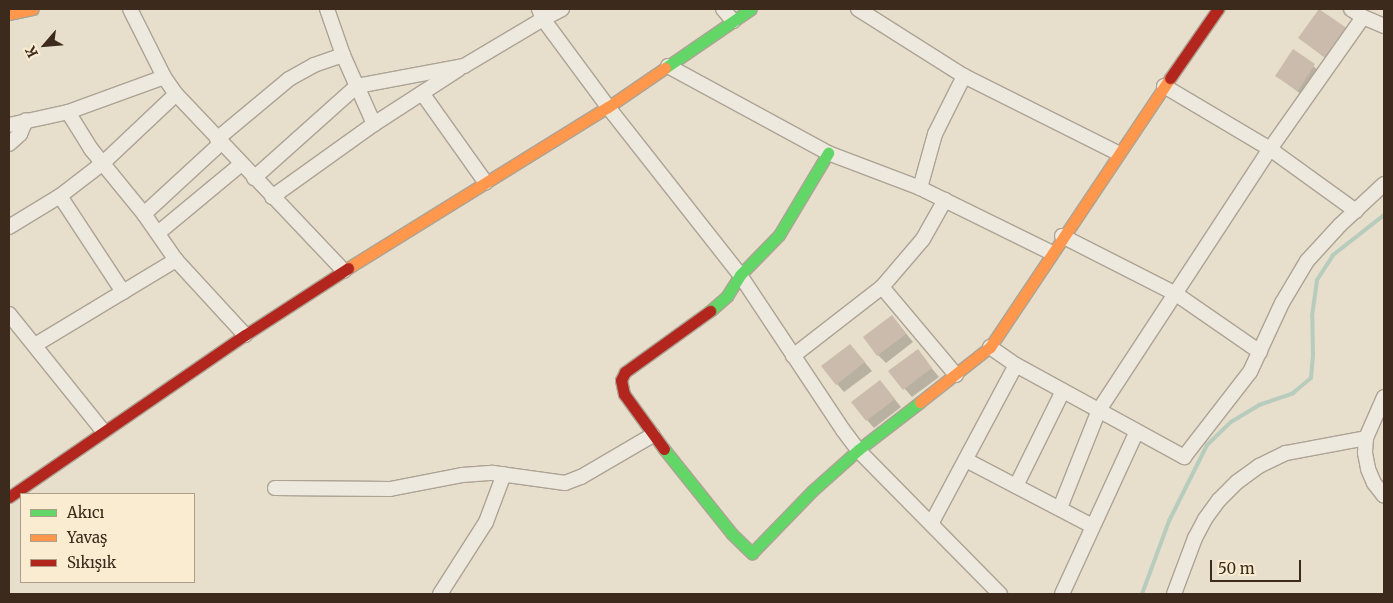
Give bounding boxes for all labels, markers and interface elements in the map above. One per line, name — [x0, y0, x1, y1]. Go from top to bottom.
north arrow — [20, 20, 70, 70]
text: K — [21, 43, 42, 61]
legend — [20, 493, 195, 583]
text: Akıcı — [67, 503, 104, 522]
text: Yavaş — [67, 528, 107, 547]
scale bar — [1213, 550, 1304, 582]
text: Sıkışık — [67, 553, 116, 572]
text: 50 m — [1218, 559, 1255, 578]

